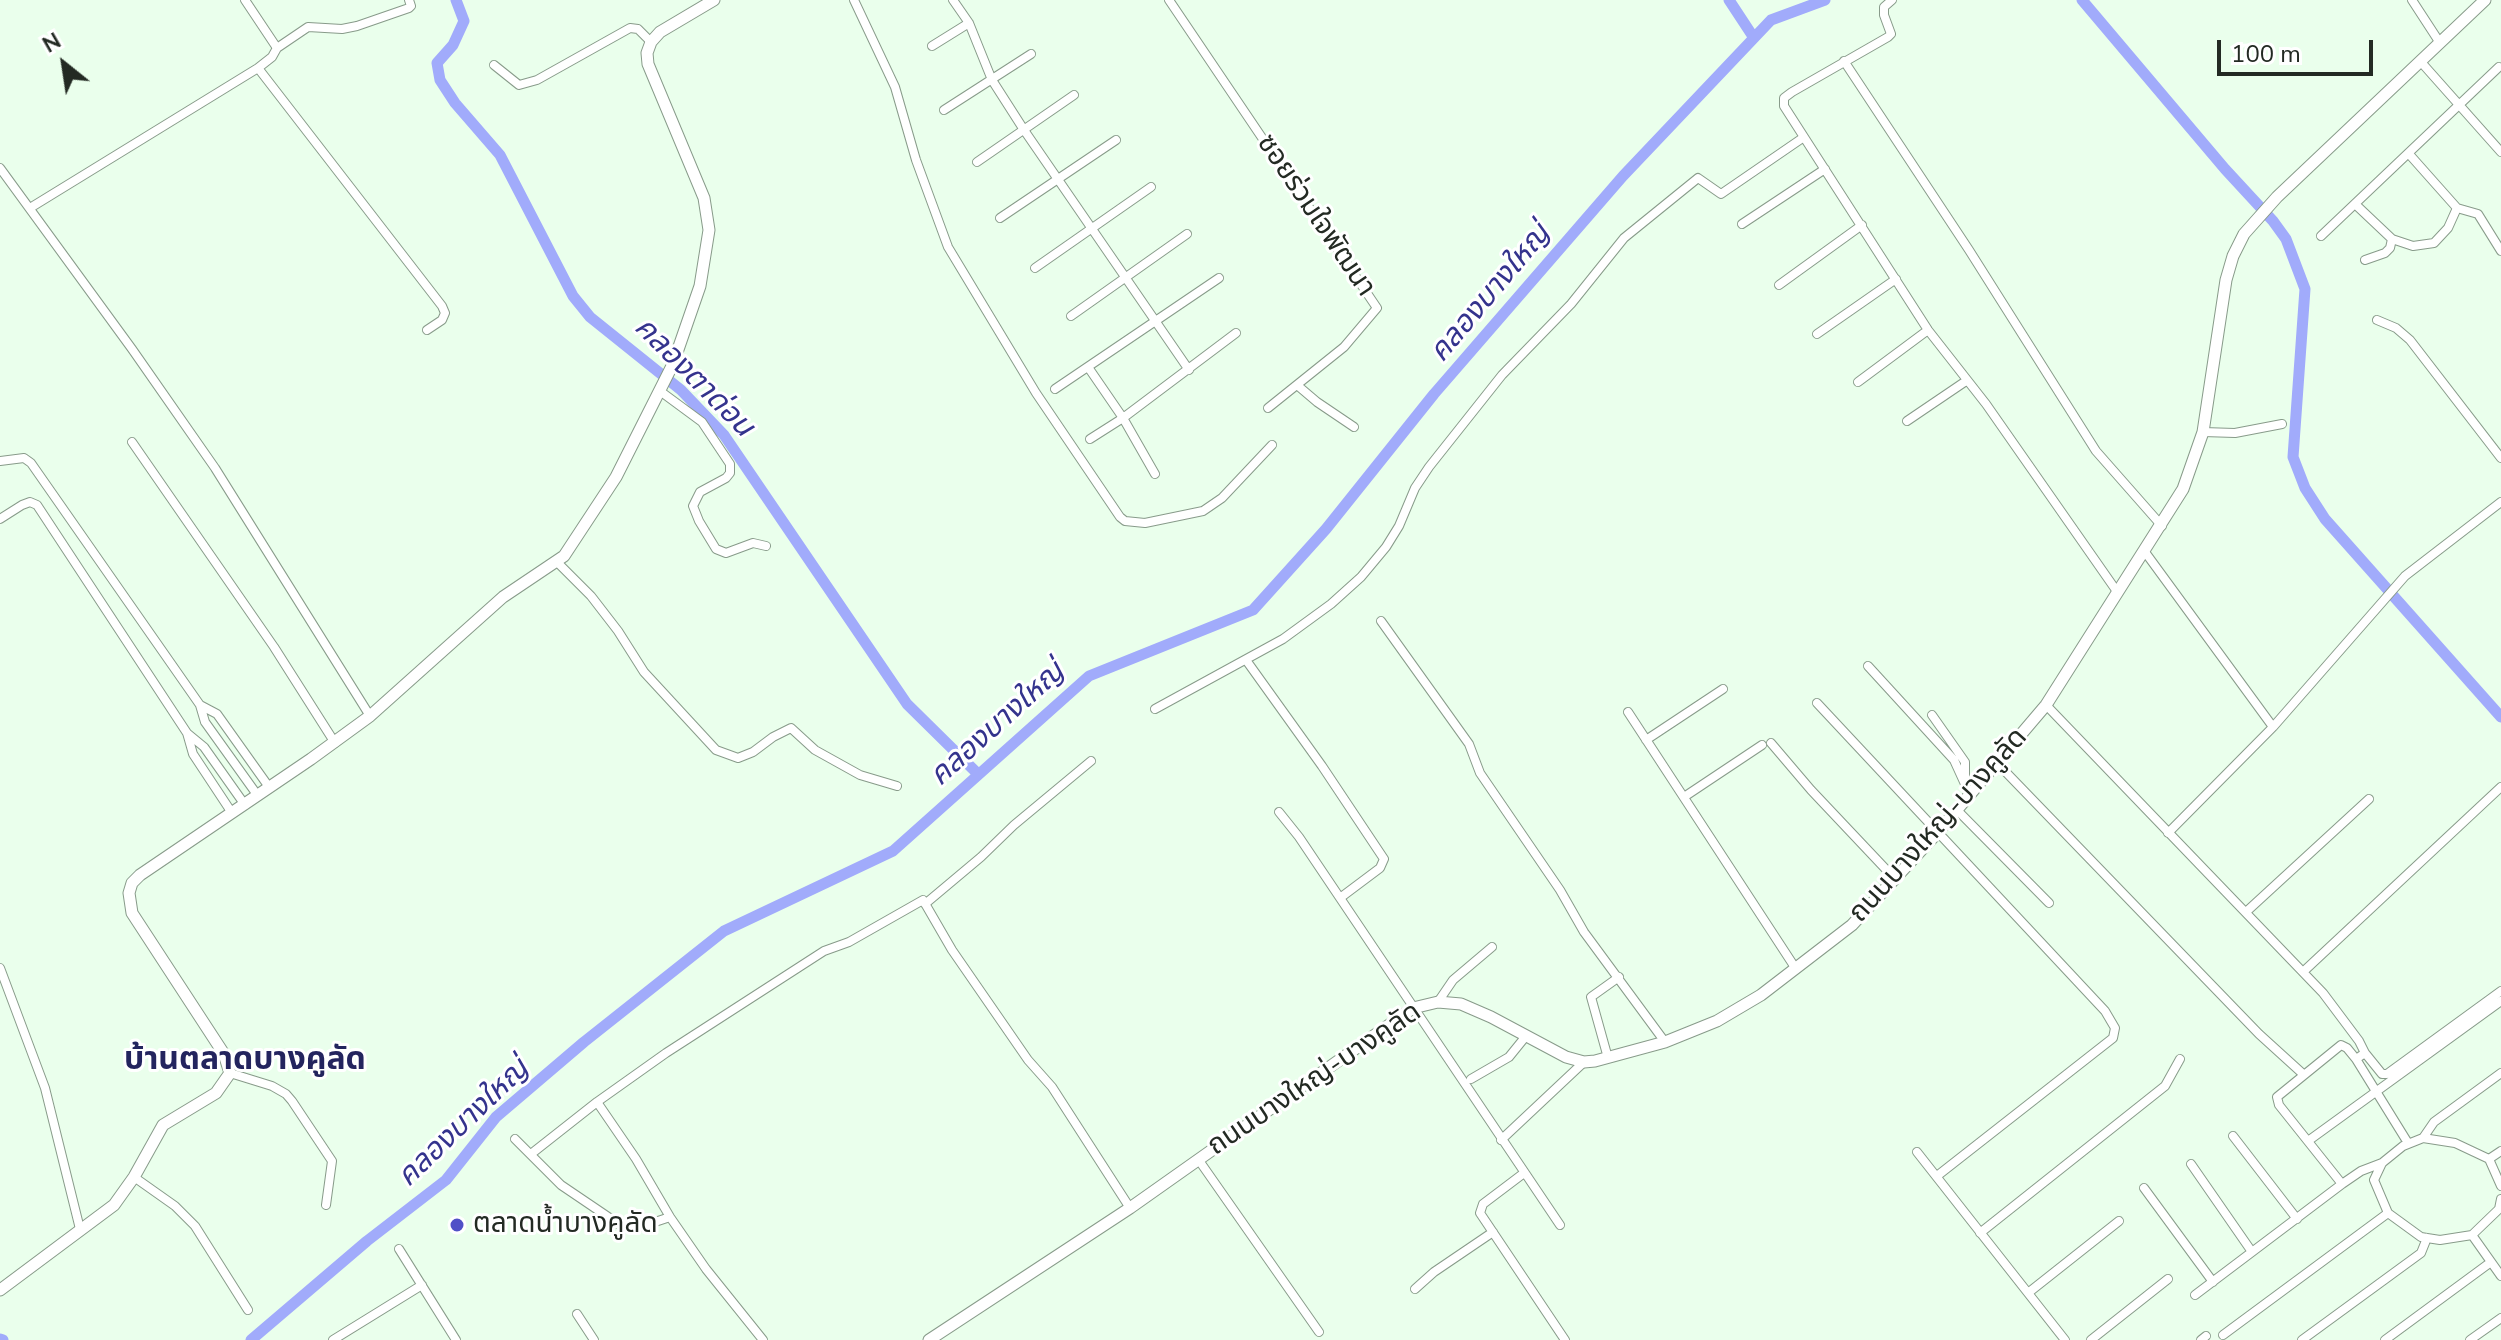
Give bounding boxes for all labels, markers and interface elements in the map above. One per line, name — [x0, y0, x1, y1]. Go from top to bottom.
north arrow — [24, 24, 104, 104]
scale bar — [2221, 24, 2377, 74]
text: N — [37, 26, 67, 60]
text: 100 m — [2231, 38, 2301, 70]
street label: ซอยร่วมใจพัฒนา — [1248, 129, 1382, 303]
water label: คลองบางใหญ่ — [1423, 218, 1559, 370]
water label: คลองตาด่อน — [626, 311, 760, 445]
water label: คลองบางใหญ่ — [923, 655, 1073, 795]
street label: ถนนบางใหญ่-บางคูลัด — [1843, 722, 2035, 930]
street label: ถนนบางใหญ่-บางคูลัด — [1202, 996, 1428, 1164]
district label: บ้านตลาดบางคูลัด — [124, 1042, 366, 1080]
water label: คลองบางใหญ่ — [391, 1052, 537, 1196]
place label: ตลาดน้ำบางคูลัด — [473, 1208, 658, 1242]
marker: ตลาดน้ำบางคูลัด — [448, 1216, 466, 1234]

